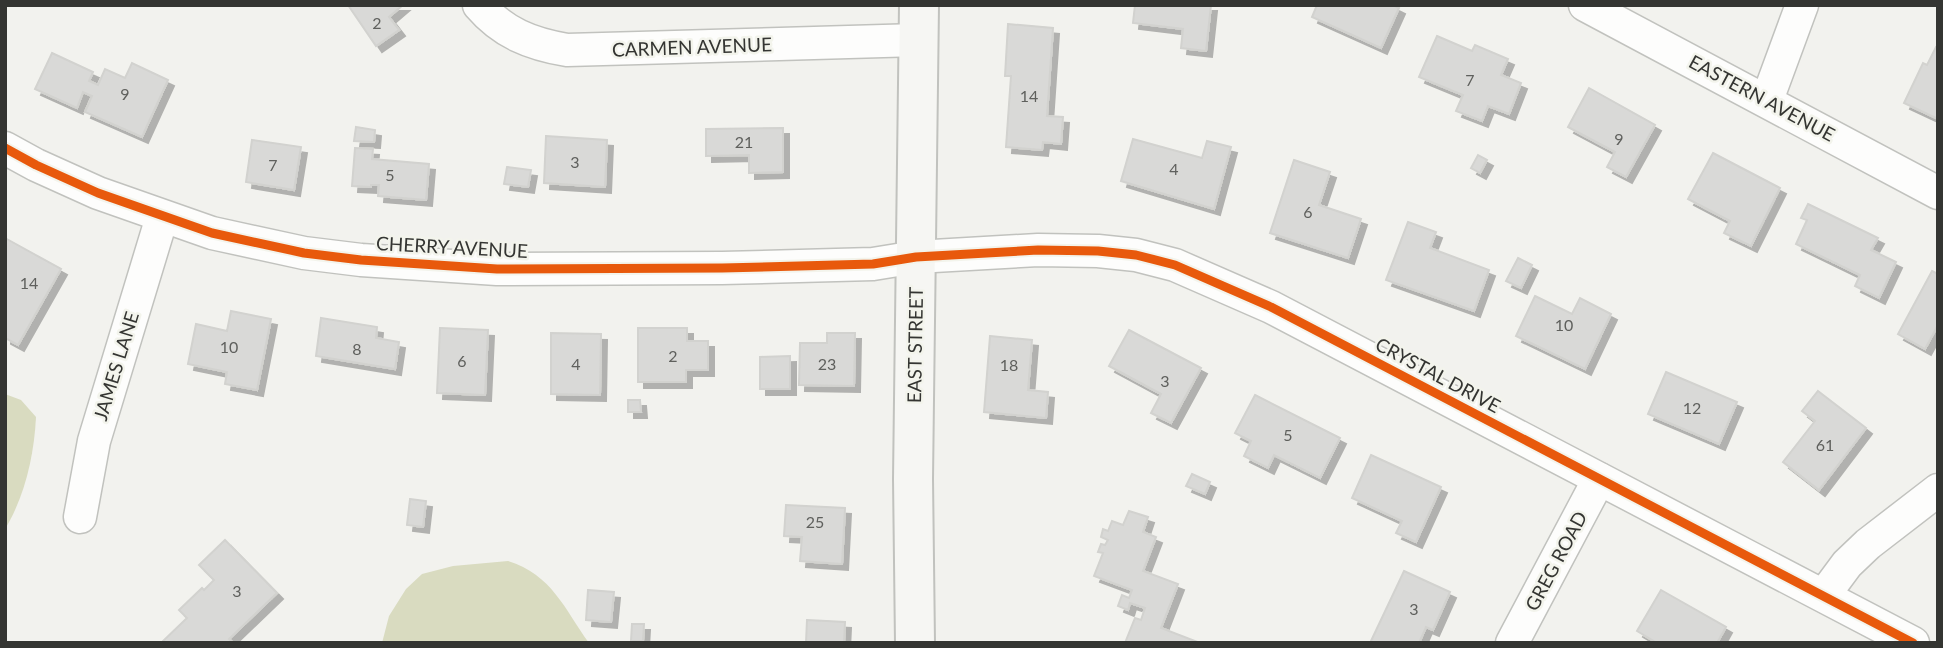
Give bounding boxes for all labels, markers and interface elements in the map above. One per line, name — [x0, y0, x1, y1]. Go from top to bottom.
house number: 2 — [372, 13, 382, 32]
street label: CARMEN AVENUE — [612, 32, 772, 61]
street label: EASTERN AVENUE — [1685, 49, 1839, 146]
house number: 7 — [1465, 70, 1475, 89]
house number: 9 — [120, 84, 130, 103]
house number: 14 — [1020, 86, 1038, 105]
house number: 9 — [1614, 129, 1624, 148]
house number: 21 — [735, 132, 753, 151]
house number: 3 — [570, 152, 580, 171]
house number: 7 — [268, 155, 278, 174]
house number: 4 — [1169, 159, 1179, 178]
house number: 5 — [385, 165, 395, 184]
house number: 6 — [1303, 202, 1313, 221]
street label: CHERRY AVENUE — [376, 231, 529, 262]
house number: 14 — [20, 273, 38, 292]
street label: EAST STREET — [902, 287, 927, 403]
street label: JAMES LANE — [88, 309, 143, 423]
house number: 10 — [1555, 315, 1573, 334]
street label: CRYSTAL DRIVE — [1372, 332, 1505, 417]
house number: 10 — [220, 337, 238, 356]
house number: 8 — [352, 339, 362, 358]
house number: 2 — [668, 346, 678, 365]
house number: 6 — [457, 351, 467, 370]
house number: 4 — [571, 354, 581, 373]
house number: 23 — [818, 354, 836, 373]
house number: 18 — [1000, 355, 1018, 374]
house number: 3 — [1160, 371, 1170, 390]
house number: 12 — [1683, 398, 1701, 417]
house number: 5 — [1283, 425, 1293, 444]
house number: 61 — [1816, 435, 1834, 454]
street label: GREG ROAD — [1520, 507, 1591, 614]
house number: 25 — [806, 512, 824, 531]
house number: 3 — [232, 581, 242, 600]
house number: 3 — [1409, 599, 1419, 618]

